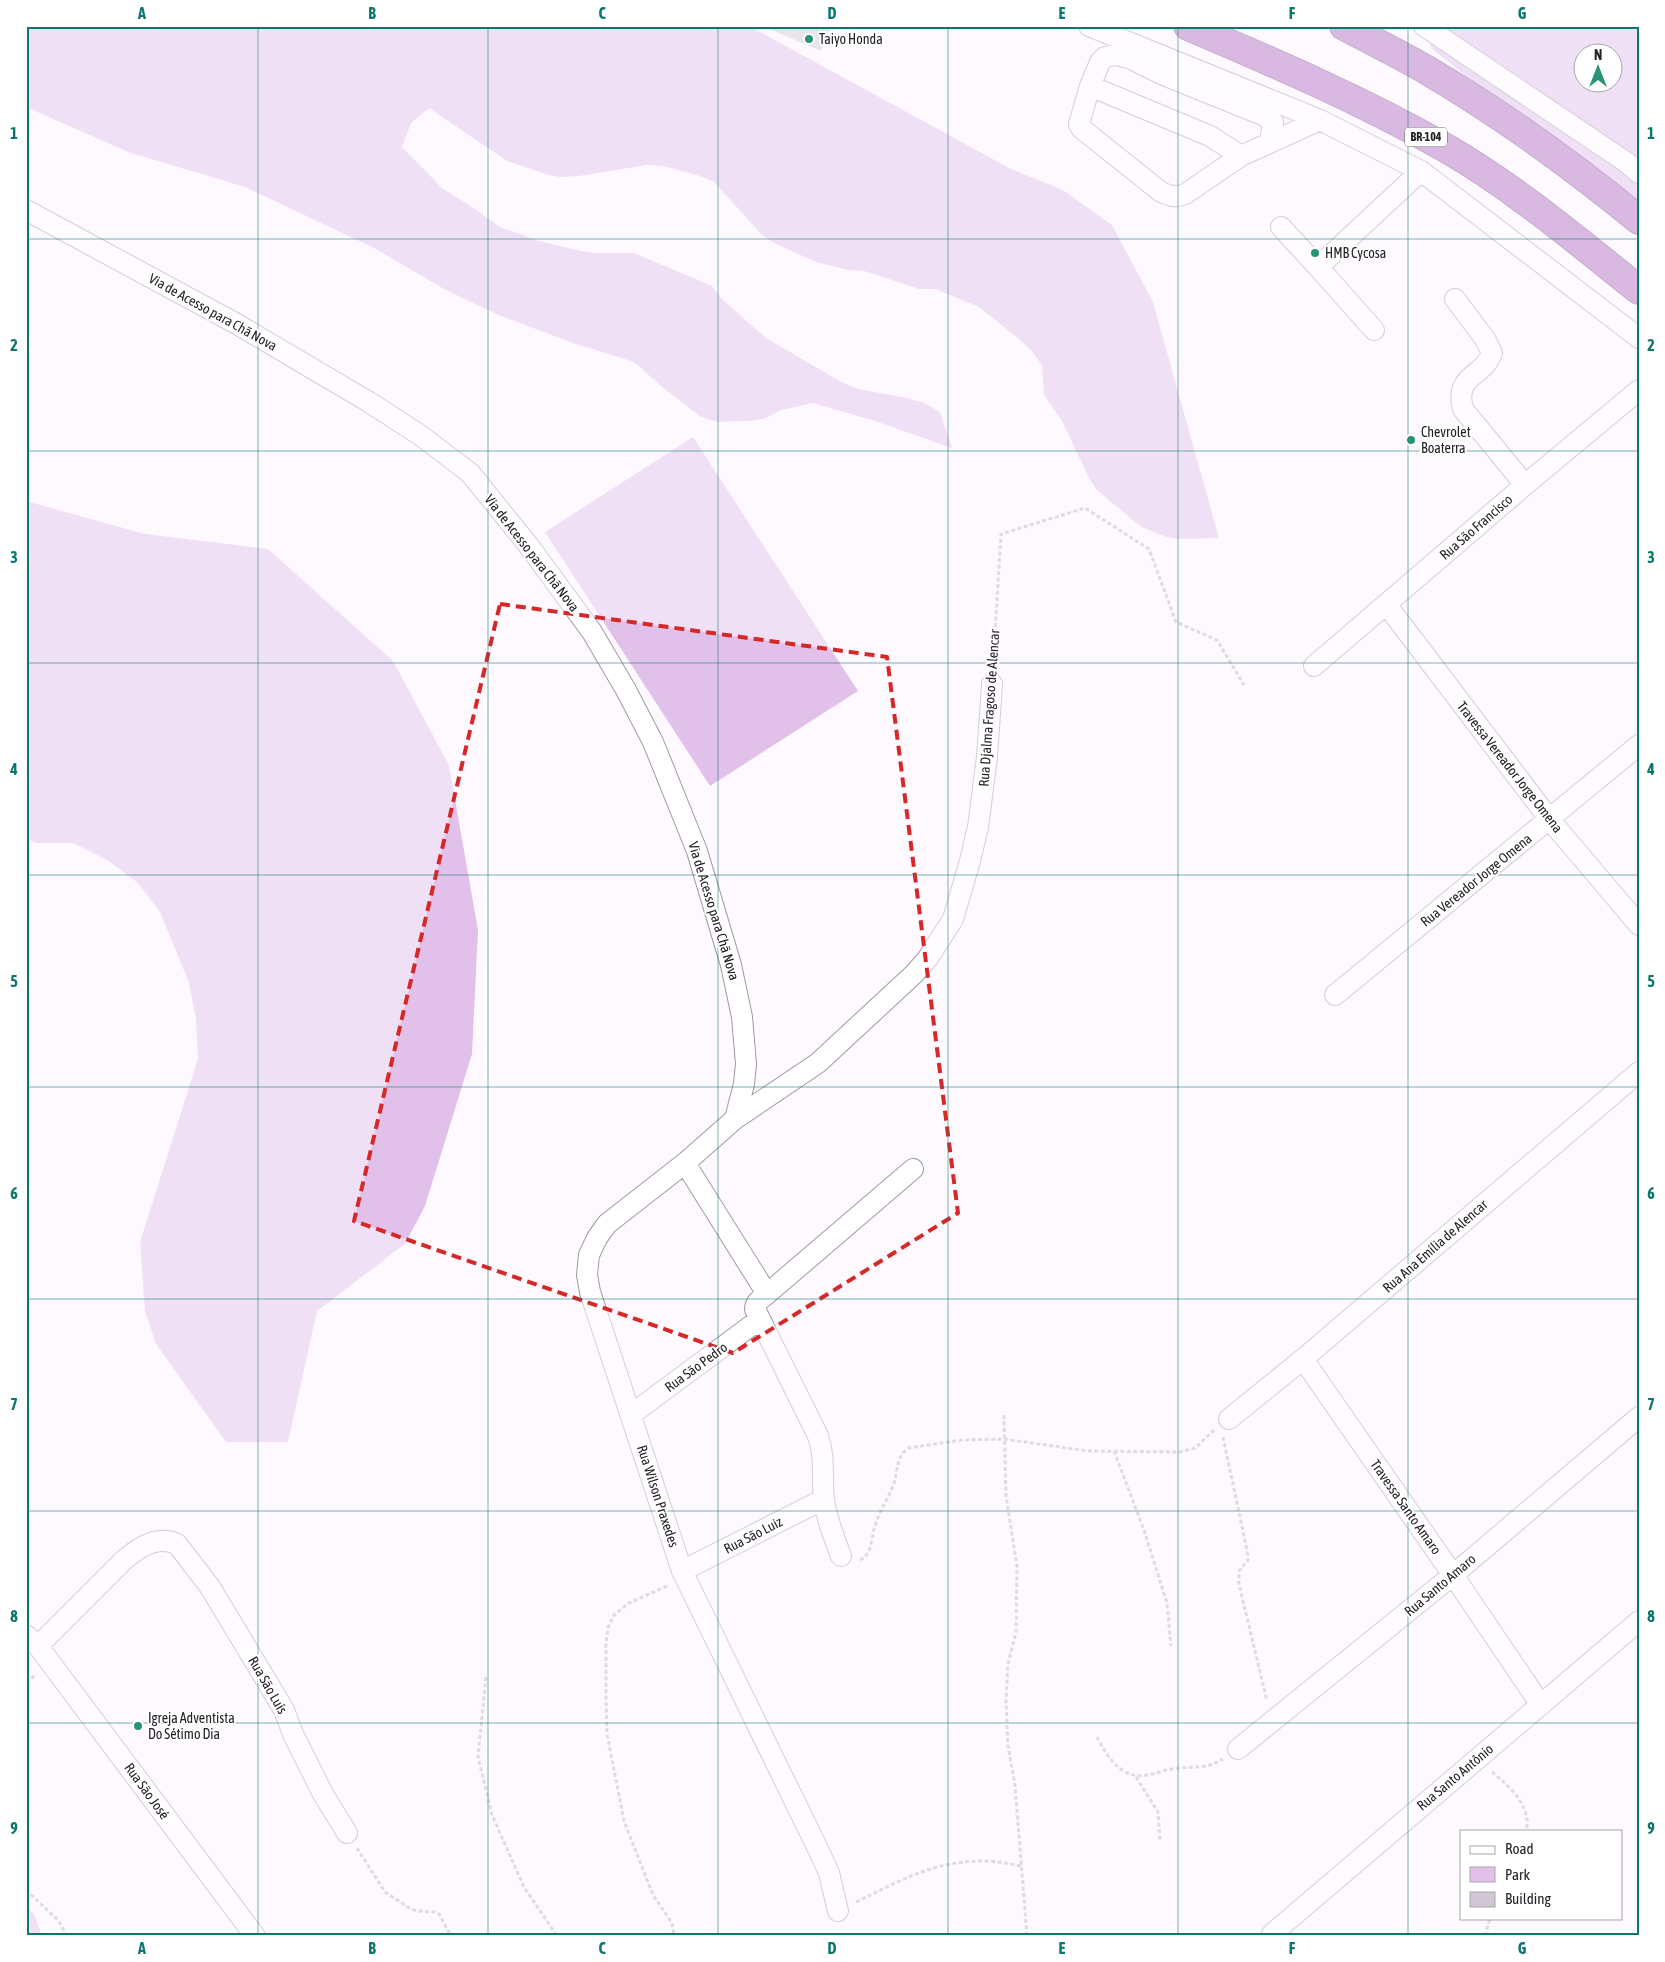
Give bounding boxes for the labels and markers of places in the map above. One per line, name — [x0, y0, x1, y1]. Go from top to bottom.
place label: Taiyo Honda — [819, 31, 883, 47]
marker: Taiyo Honda — [803, 33, 815, 45]
place label: HMB Cycosa — [1325, 245, 1386, 261]
marker: HMB Cycosa — [1309, 247, 1321, 259]
place label: Chevrolet Boaterra — [1421, 424, 1471, 456]
marker: Chevrolet Boaterra — [1405, 434, 1417, 446]
place label: Igreja Adventista Do Sétimo Dia — [148, 1710, 235, 1742]
marker: Igreja Adventista Do Sétimo Dia — [132, 1720, 144, 1732]

